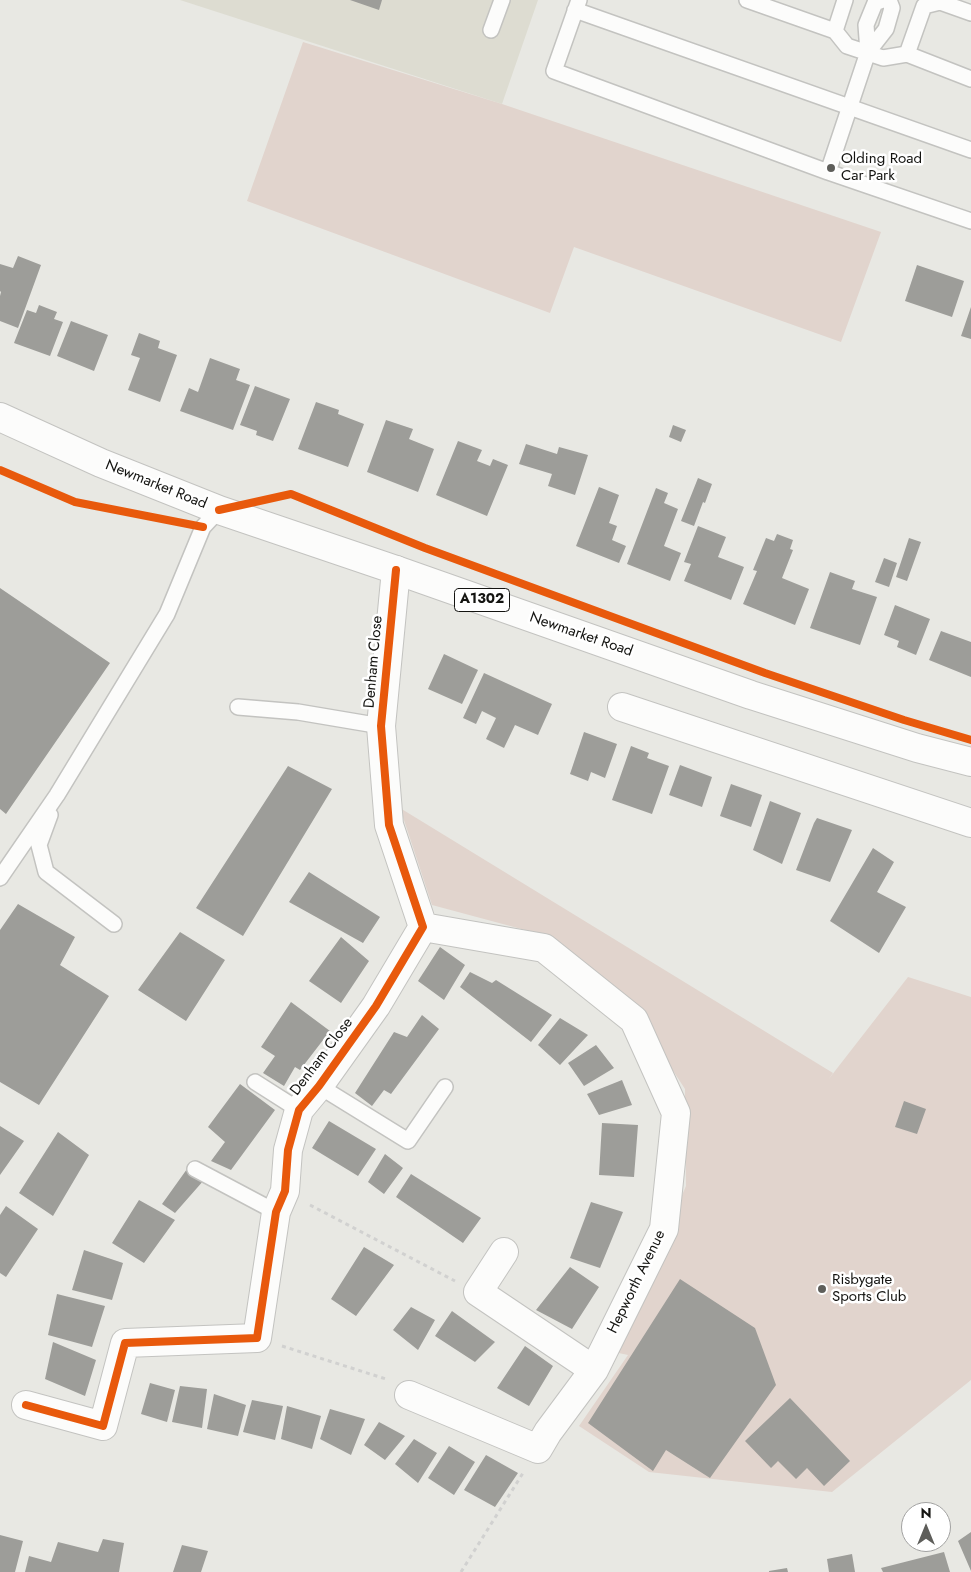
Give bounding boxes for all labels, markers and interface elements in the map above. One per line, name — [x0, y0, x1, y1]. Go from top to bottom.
place label: Olding Road Car Park — [841, 150, 922, 185]
marker: Olding Road Car Park — [825, 162, 837, 174]
street label: Newmarket Road — [103, 456, 209, 514]
road number: A1302 — [454, 588, 510, 612]
street label: Newmarket Road — [527, 609, 635, 661]
street label: Denham Close — [361, 615, 387, 709]
street label: Denham Close — [287, 1015, 357, 1099]
street label: Hepworth Avenue — [604, 1227, 670, 1337]
place label: Risbygate Sports Club — [832, 1271, 906, 1306]
marker: Risbygate Sports Club — [816, 1283, 828, 1295]
north arrow — [901, 1502, 951, 1552]
text: N — [920, 1503, 932, 1523]

